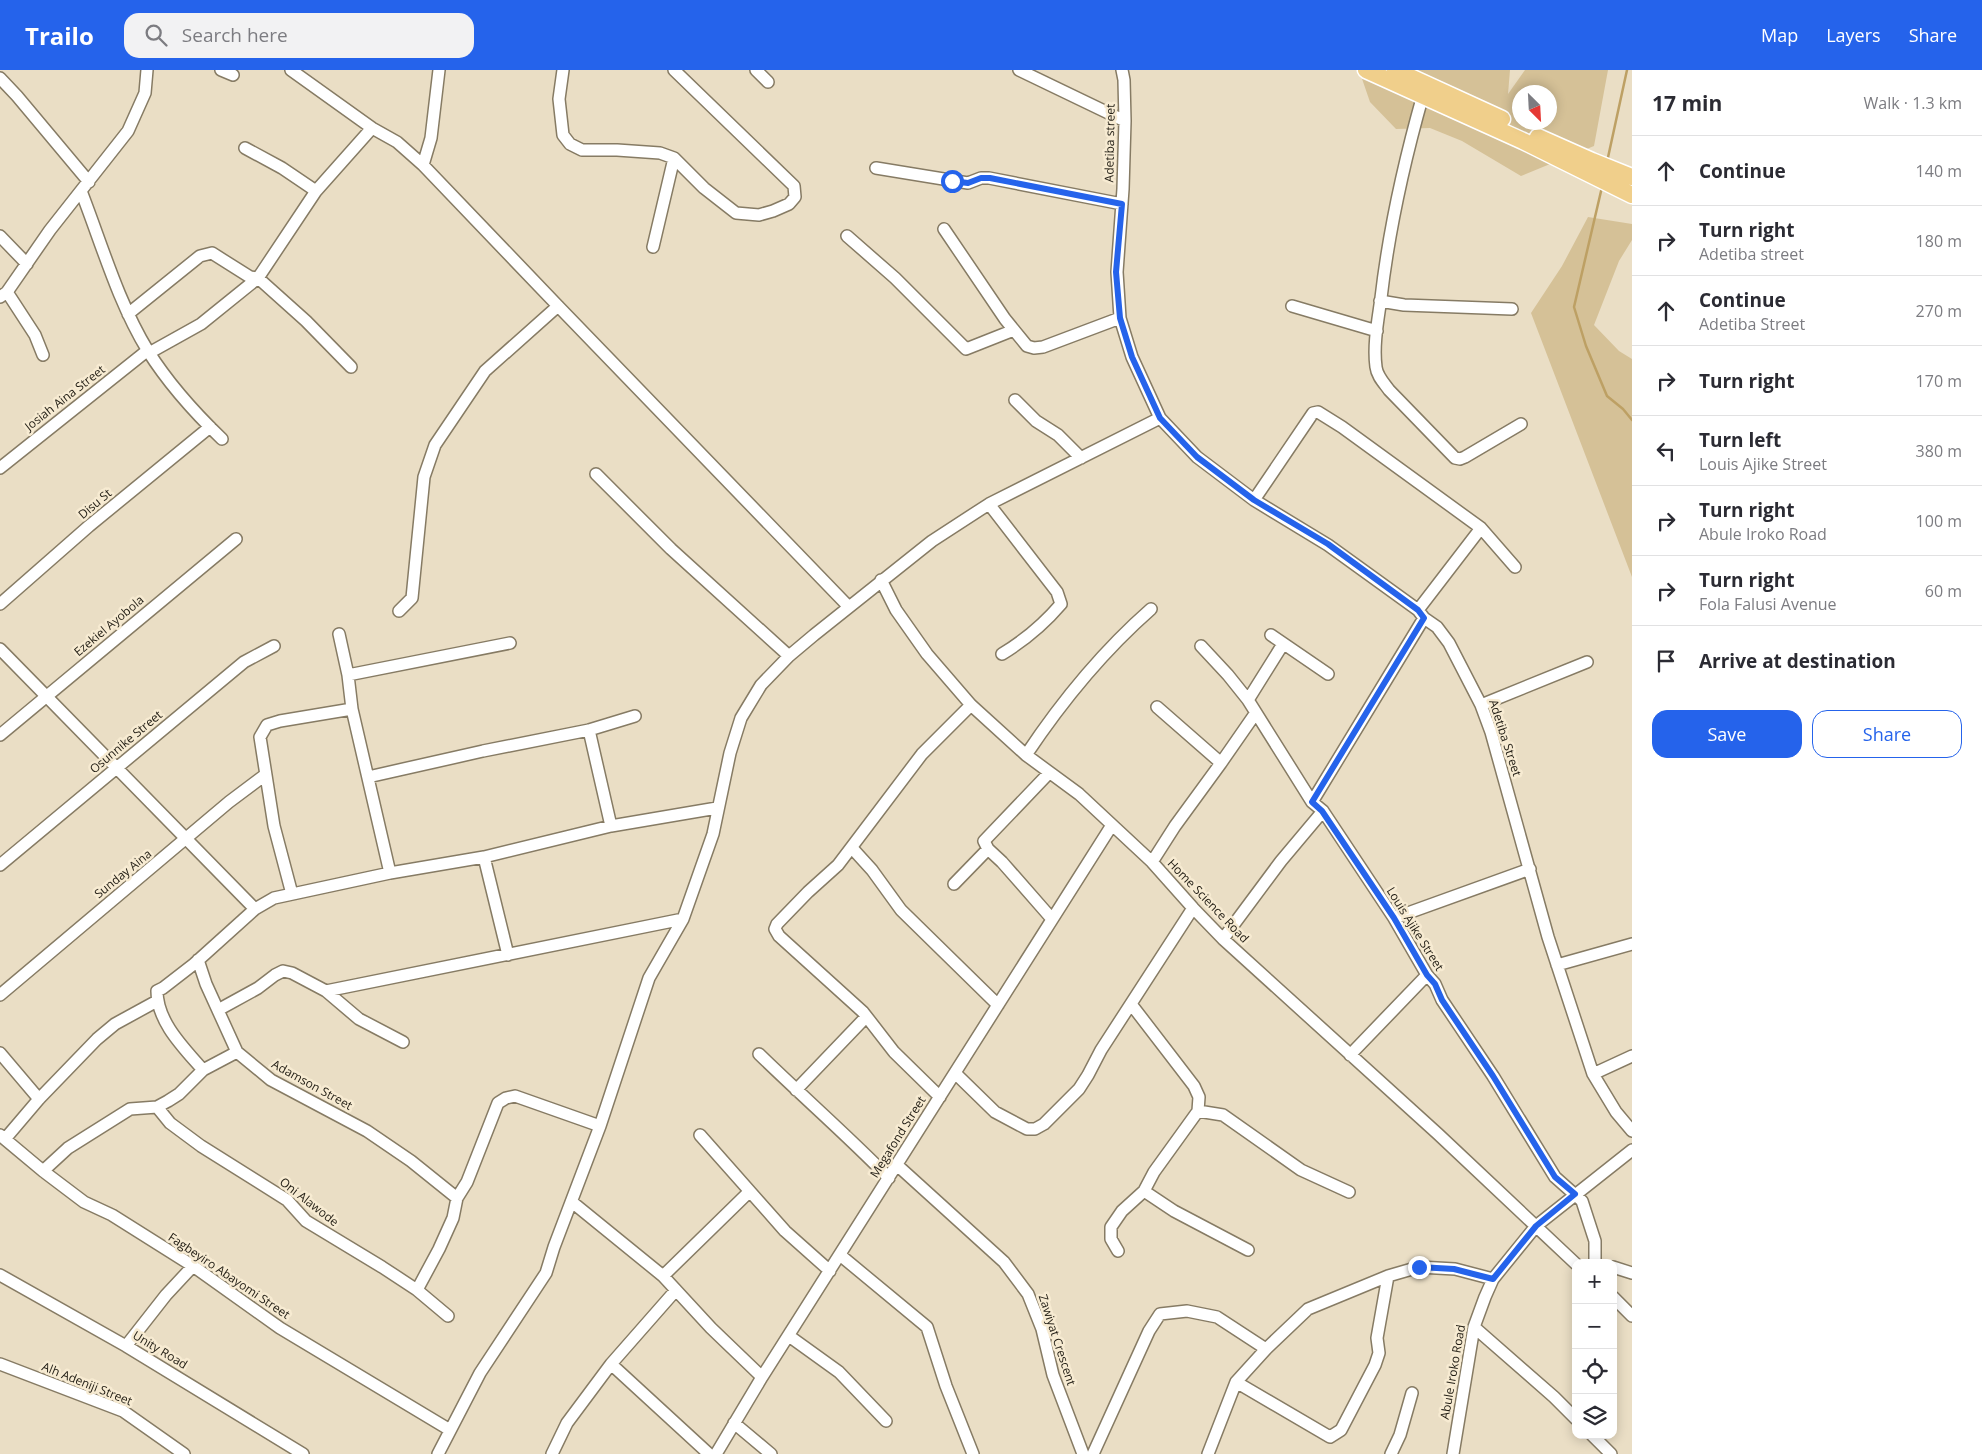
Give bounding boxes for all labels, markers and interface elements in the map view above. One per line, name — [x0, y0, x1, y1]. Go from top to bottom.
search box — [124, 13, 474, 58]
text: Trailo — [25, 19, 94, 52]
icon: search — [142, 21, 170, 49]
text: Search here — [182, 22, 288, 48]
text: Map — [1761, 23, 1798, 47]
text: Layers — [1826, 23, 1881, 47]
text: Share — [1909, 23, 1957, 47]
north arrow — [1512, 85, 1557, 130]
text: 17 min — [1652, 89, 1722, 117]
text: Walk · 1.3 km — [1864, 92, 1962, 114]
street label: Adetiba street — [1100, 103, 1119, 183]
icon: ahead — [1652, 157, 1680, 185]
text: Continue — [1699, 158, 1786, 184]
text: 140 m — [1916, 160, 1962, 182]
route start — [941, 170, 964, 193]
text: Turn right — [1699, 217, 1794, 243]
icon: right — [1652, 227, 1680, 255]
text: 180 m — [1916, 230, 1962, 252]
text: Adetiba street — [1699, 243, 1804, 265]
text: Continue — [1699, 287, 1786, 313]
icon: ahead — [1652, 297, 1680, 325]
text: 270 m — [1916, 300, 1962, 322]
text: Adetiba Street — [1699, 313, 1805, 335]
street label: Josiah Aina Street — [20, 361, 108, 435]
icon: right — [1652, 367, 1680, 395]
text: Turn right — [1699, 368, 1794, 394]
text: 170 m — [1916, 370, 1962, 392]
text: Turn left — [1699, 427, 1781, 453]
icon: left — [1652, 437, 1680, 465]
text: 380 m — [1916, 440, 1962, 462]
text: Louis Ajike Street — [1699, 453, 1827, 475]
street label: Disu St — [74, 485, 115, 523]
text: Turn right — [1699, 497, 1794, 523]
icon: right — [1652, 507, 1680, 535]
text: 100 m — [1916, 510, 1962, 532]
text: Abule Iroko Road — [1699, 523, 1827, 545]
text: Turn right — [1699, 567, 1794, 593]
icon: right — [1652, 577, 1680, 605]
text: 60 m — [1925, 580, 1962, 602]
street label: Ezekiel Ayobola — [70, 591, 147, 660]
text: Fola Falusi Avenue — [1699, 593, 1837, 615]
icon: arrive — [1652, 647, 1680, 675]
text: Arrive at destination — [1699, 648, 1896, 674]
street label: Adetiba Street — [1485, 697, 1526, 778]
street label: Osunnike Street — [86, 706, 166, 777]
button: Save — [1652, 710, 1802, 758]
button: Share — [1812, 710, 1962, 758]
street label: Sunday Aina — [90, 845, 155, 902]
street label: Home Science Road — [1164, 855, 1253, 946]
street label: Louis Ajike Street — [1383, 884, 1448, 974]
street label: Adamson Street — [269, 1055, 356, 1114]
street label: Megafond Street — [866, 1093, 930, 1181]
street label: Oni Alawode — [276, 1173, 343, 1230]
street label: Fagbeyiro Abayomi Street — [165, 1228, 293, 1323]
route end — [1408, 1256, 1431, 1279]
map controls — [1572, 1259, 1617, 1439]
button: + — [1572, 1259, 1617, 1304]
street label: Zawiyat Crescent — [1035, 1292, 1080, 1388]
button: − — [1572, 1304, 1617, 1349]
street label: Abule Iroko Road — [1436, 1323, 1469, 1421]
street label: Unity Road — [130, 1327, 191, 1373]
button: locate — [1572, 1349, 1617, 1394]
street label: Alh Adeniji Street — [40, 1358, 135, 1409]
button: layers — [1572, 1394, 1617, 1439]

